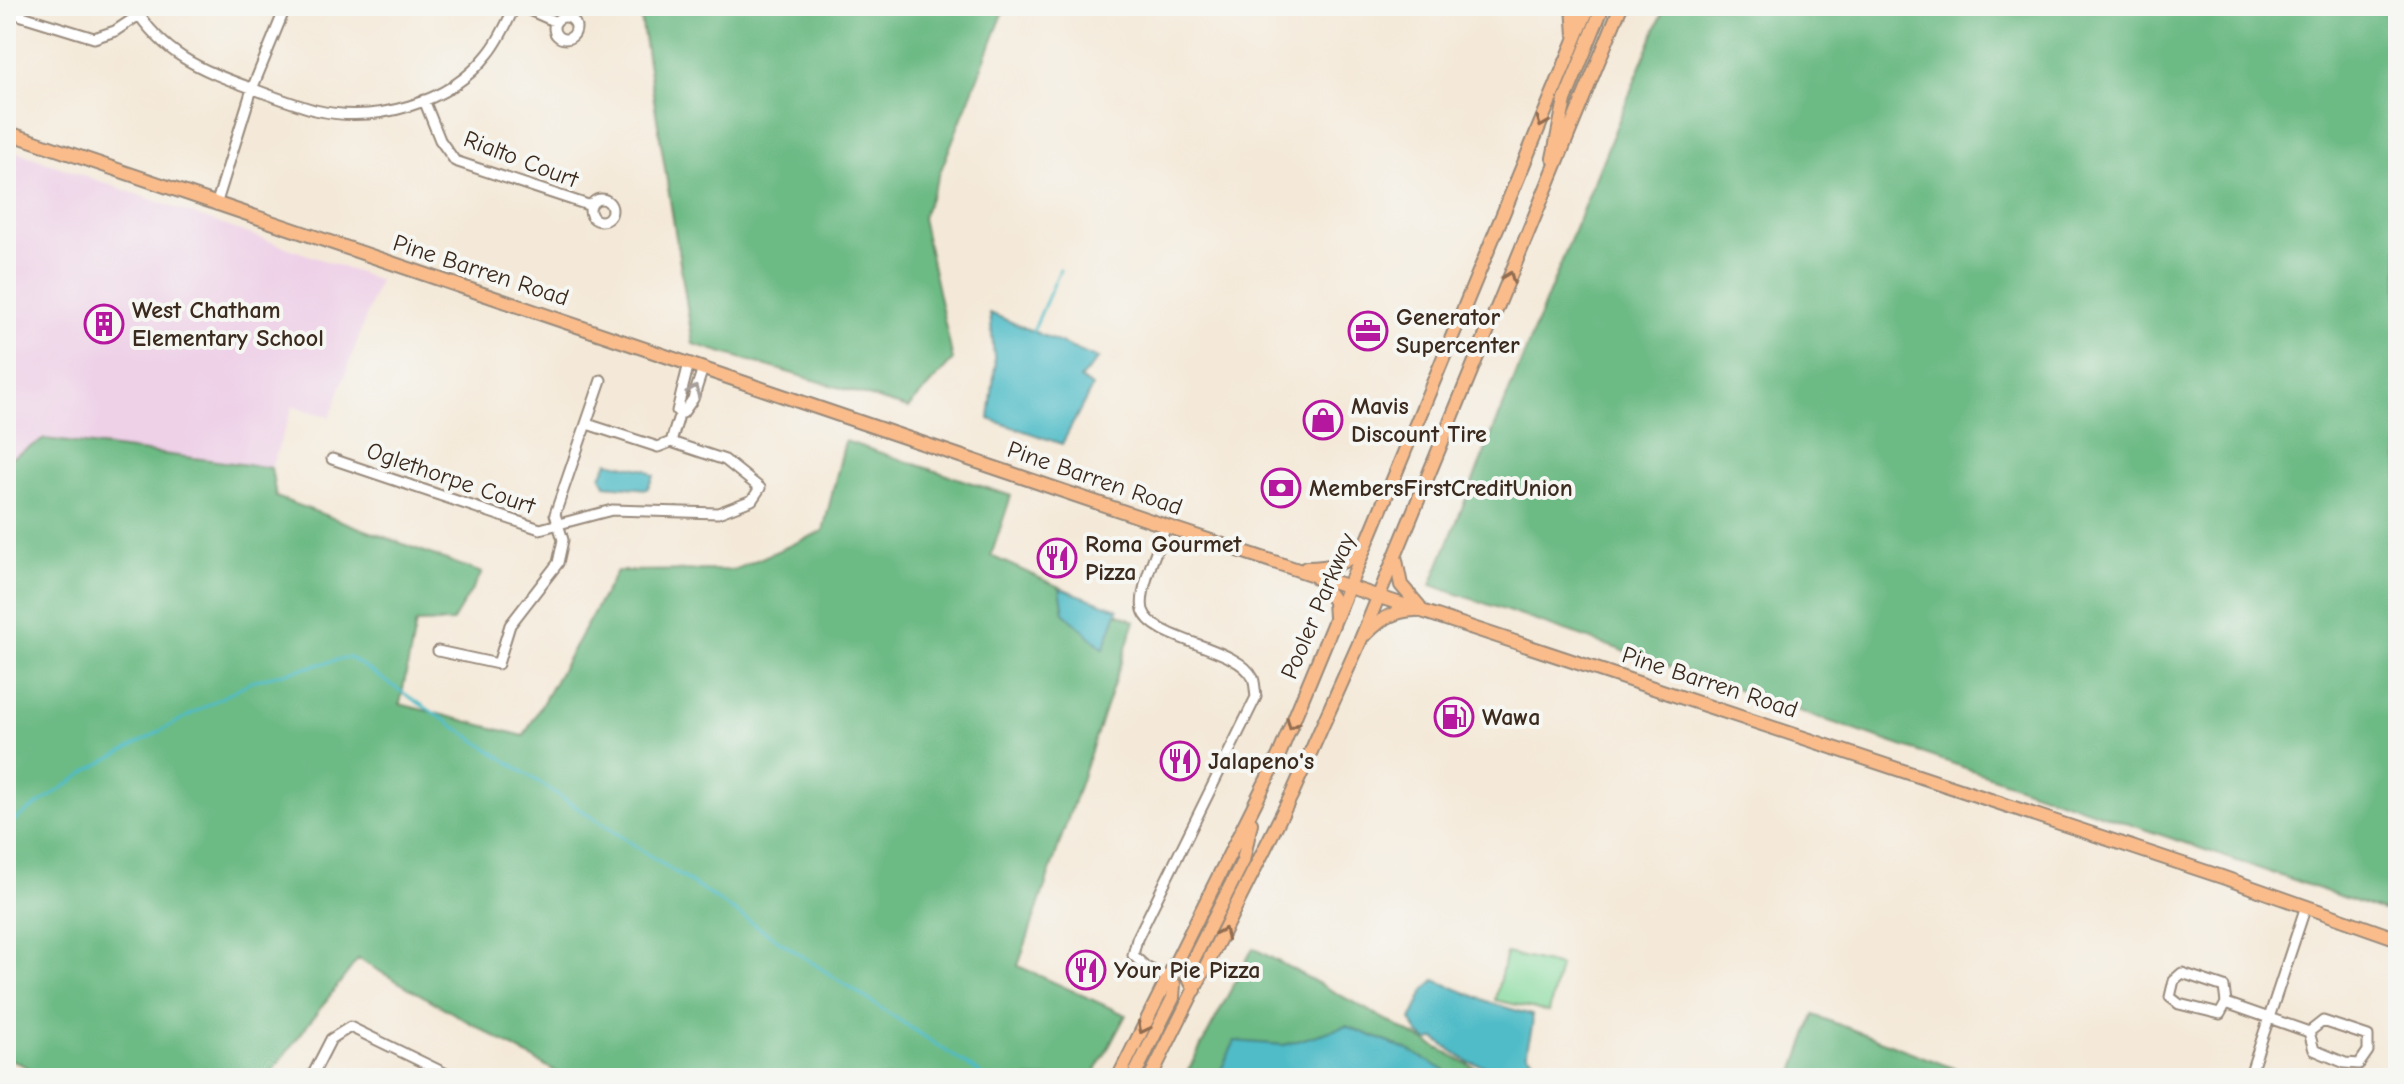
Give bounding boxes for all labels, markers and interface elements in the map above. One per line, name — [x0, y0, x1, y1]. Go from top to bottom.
one-way arrow — [1535, 114, 1551, 128]
street label: Rialto Court — [460, 124, 583, 194]
street label: Pine Barren Road — [390, 228, 572, 312]
one-way arrow — [1500, 271, 1516, 285]
place label: West Chatham Elementary School — [132, 296, 324, 352]
building icon: West Chatham Elementary School — [83, 303, 125, 345]
place label: Generator Supercenter — [1396, 303, 1520, 359]
office icon: Generator Supercenter — [1347, 310, 1389, 352]
one-way arrow — [685, 384, 701, 399]
place label: Mavis Discount Tire — [1351, 392, 1487, 448]
shop icon: Mavis Discount Tire — [1302, 399, 1344, 441]
street label: Pine Barren Road — [1004, 435, 1186, 521]
street label: Oglethorpe Court — [363, 436, 540, 520]
bank icon: MembersFirstCreditUnion — [1260, 467, 1302, 509]
place label: MembersFirstCreditUnion — [1309, 474, 1573, 502]
street label: Pooler Parkway — [1275, 529, 1361, 683]
place label: Roma Gourmet Pizza — [1085, 530, 1243, 586]
restaurant icon: Roma Gourmet Pizza — [1036, 537, 1078, 579]
street label: Pine Barren Road — [1619, 640, 1801, 724]
fuel station icon: Wawa — [1433, 696, 1475, 738]
place label: Wawa — [1482, 703, 1540, 731]
one-way arrow — [1286, 716, 1302, 730]
restaurant icon: Jalapeno's — [1159, 740, 1201, 782]
place label: Jalapeno's — [1208, 747, 1314, 775]
one-way arrow — [1213, 927, 1229, 942]
restaurant icon: Your Pie Pizza — [1065, 949, 1107, 991]
place label: Your Pie Pizza — [1114, 956, 1260, 984]
one-way arrow — [1137, 1020, 1153, 1035]

